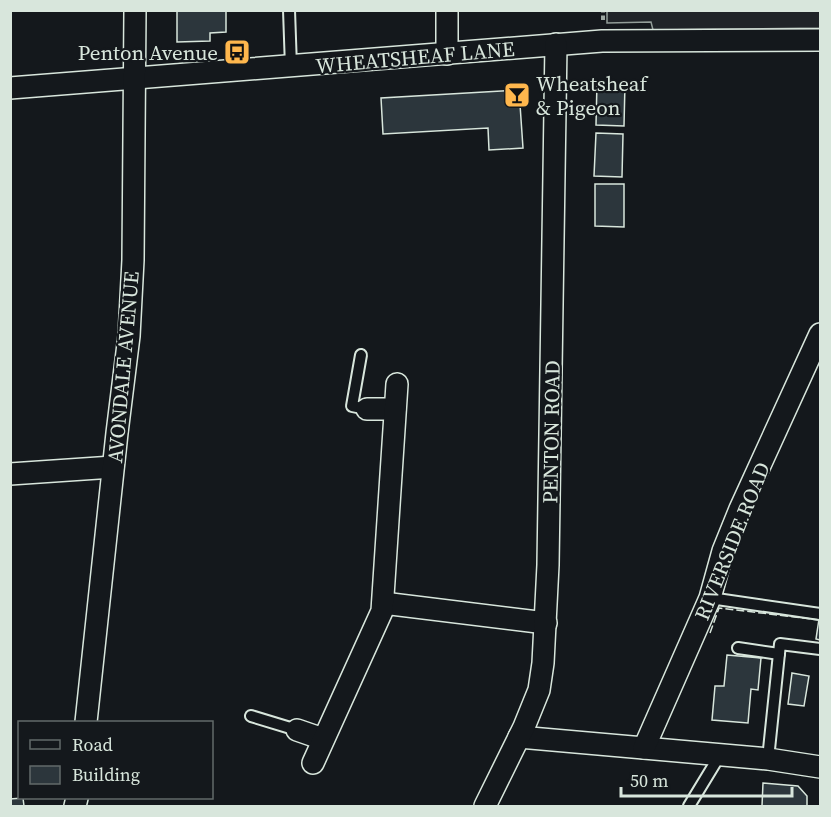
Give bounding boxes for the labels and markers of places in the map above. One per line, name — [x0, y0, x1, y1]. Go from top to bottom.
bus stop icon: Penton Avenue — [222, 37, 252, 67]
place label: Penton Avenue — [78, 38, 218, 67]
place label: Wheatsheaf & Pigeon — [536, 69, 649, 122]
bar icon: Wheatsheaf & Pigeon — [502, 80, 532, 110]

